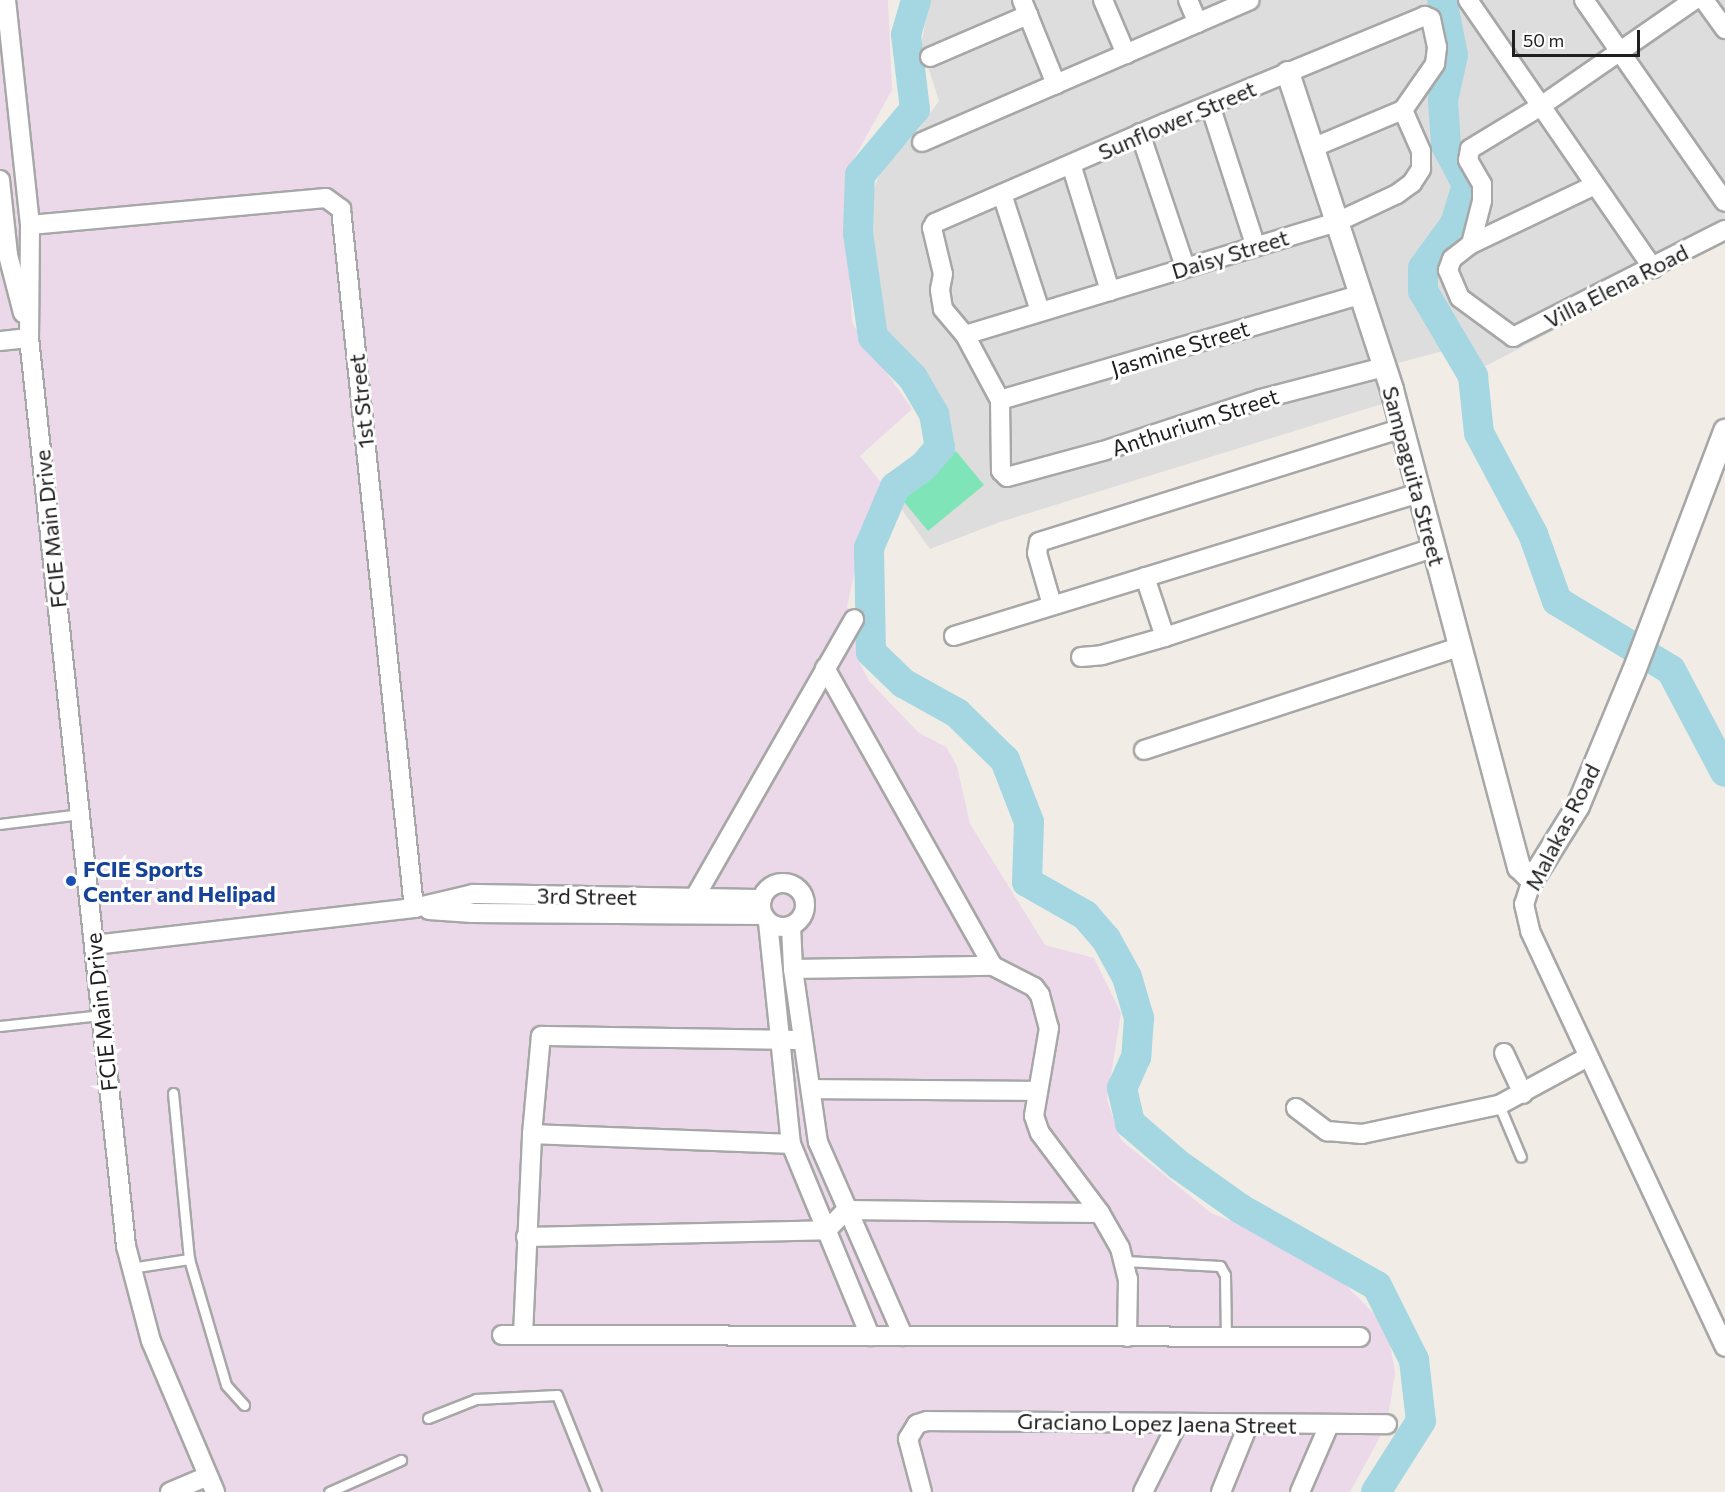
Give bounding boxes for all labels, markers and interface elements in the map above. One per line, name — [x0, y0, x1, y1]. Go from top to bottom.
scale bar — [1515, 18, 1642, 56]
text: 50 m — [1523, 29, 1564, 51]
street label: Sunflower Street — [1094, 75, 1260, 165]
street label: Daisy Street — [1168, 224, 1292, 284]
street label: Villa Elena Road — [1540, 238, 1692, 334]
street label: Jasmine Street — [1108, 314, 1252, 382]
street label: 1st Street — [343, 352, 379, 450]
street label: Anthurium Street — [1108, 383, 1282, 461]
street label: Sampaguita Street — [1377, 383, 1451, 569]
street label: FCIE Main Drive — [29, 449, 71, 609]
street label: Malakas Road — [1519, 759, 1605, 895]
place label: FCIE Sports Center and Helipad — [83, 855, 276, 906]
marker: FCIE Sports Center and Helipad — [64, 874, 78, 888]
street label: 3rd Street — [537, 882, 637, 910]
street label: FCIE Main Drive — [80, 932, 122, 1092]
street label: Graciano Lopez Jaena Street — [1017, 1407, 1297, 1439]

